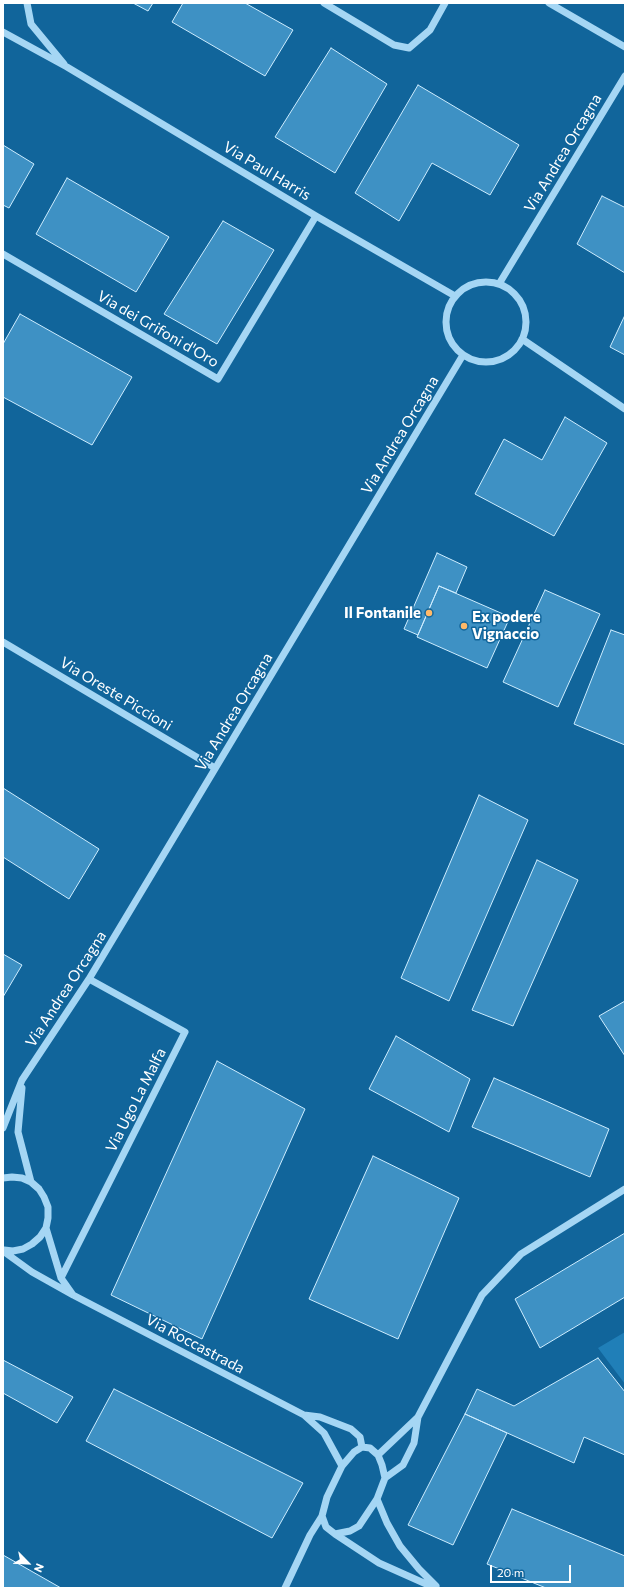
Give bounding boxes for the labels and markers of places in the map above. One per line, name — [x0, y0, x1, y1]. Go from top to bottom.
place label: Il Fontanile — [344, 604, 421, 622]
marker: Il Fontanile — [424, 608, 434, 618]
place label: Ex podere Vignaccio — [472, 608, 541, 643]
marker: Ex podere Vignaccio — [459, 621, 469, 631]

